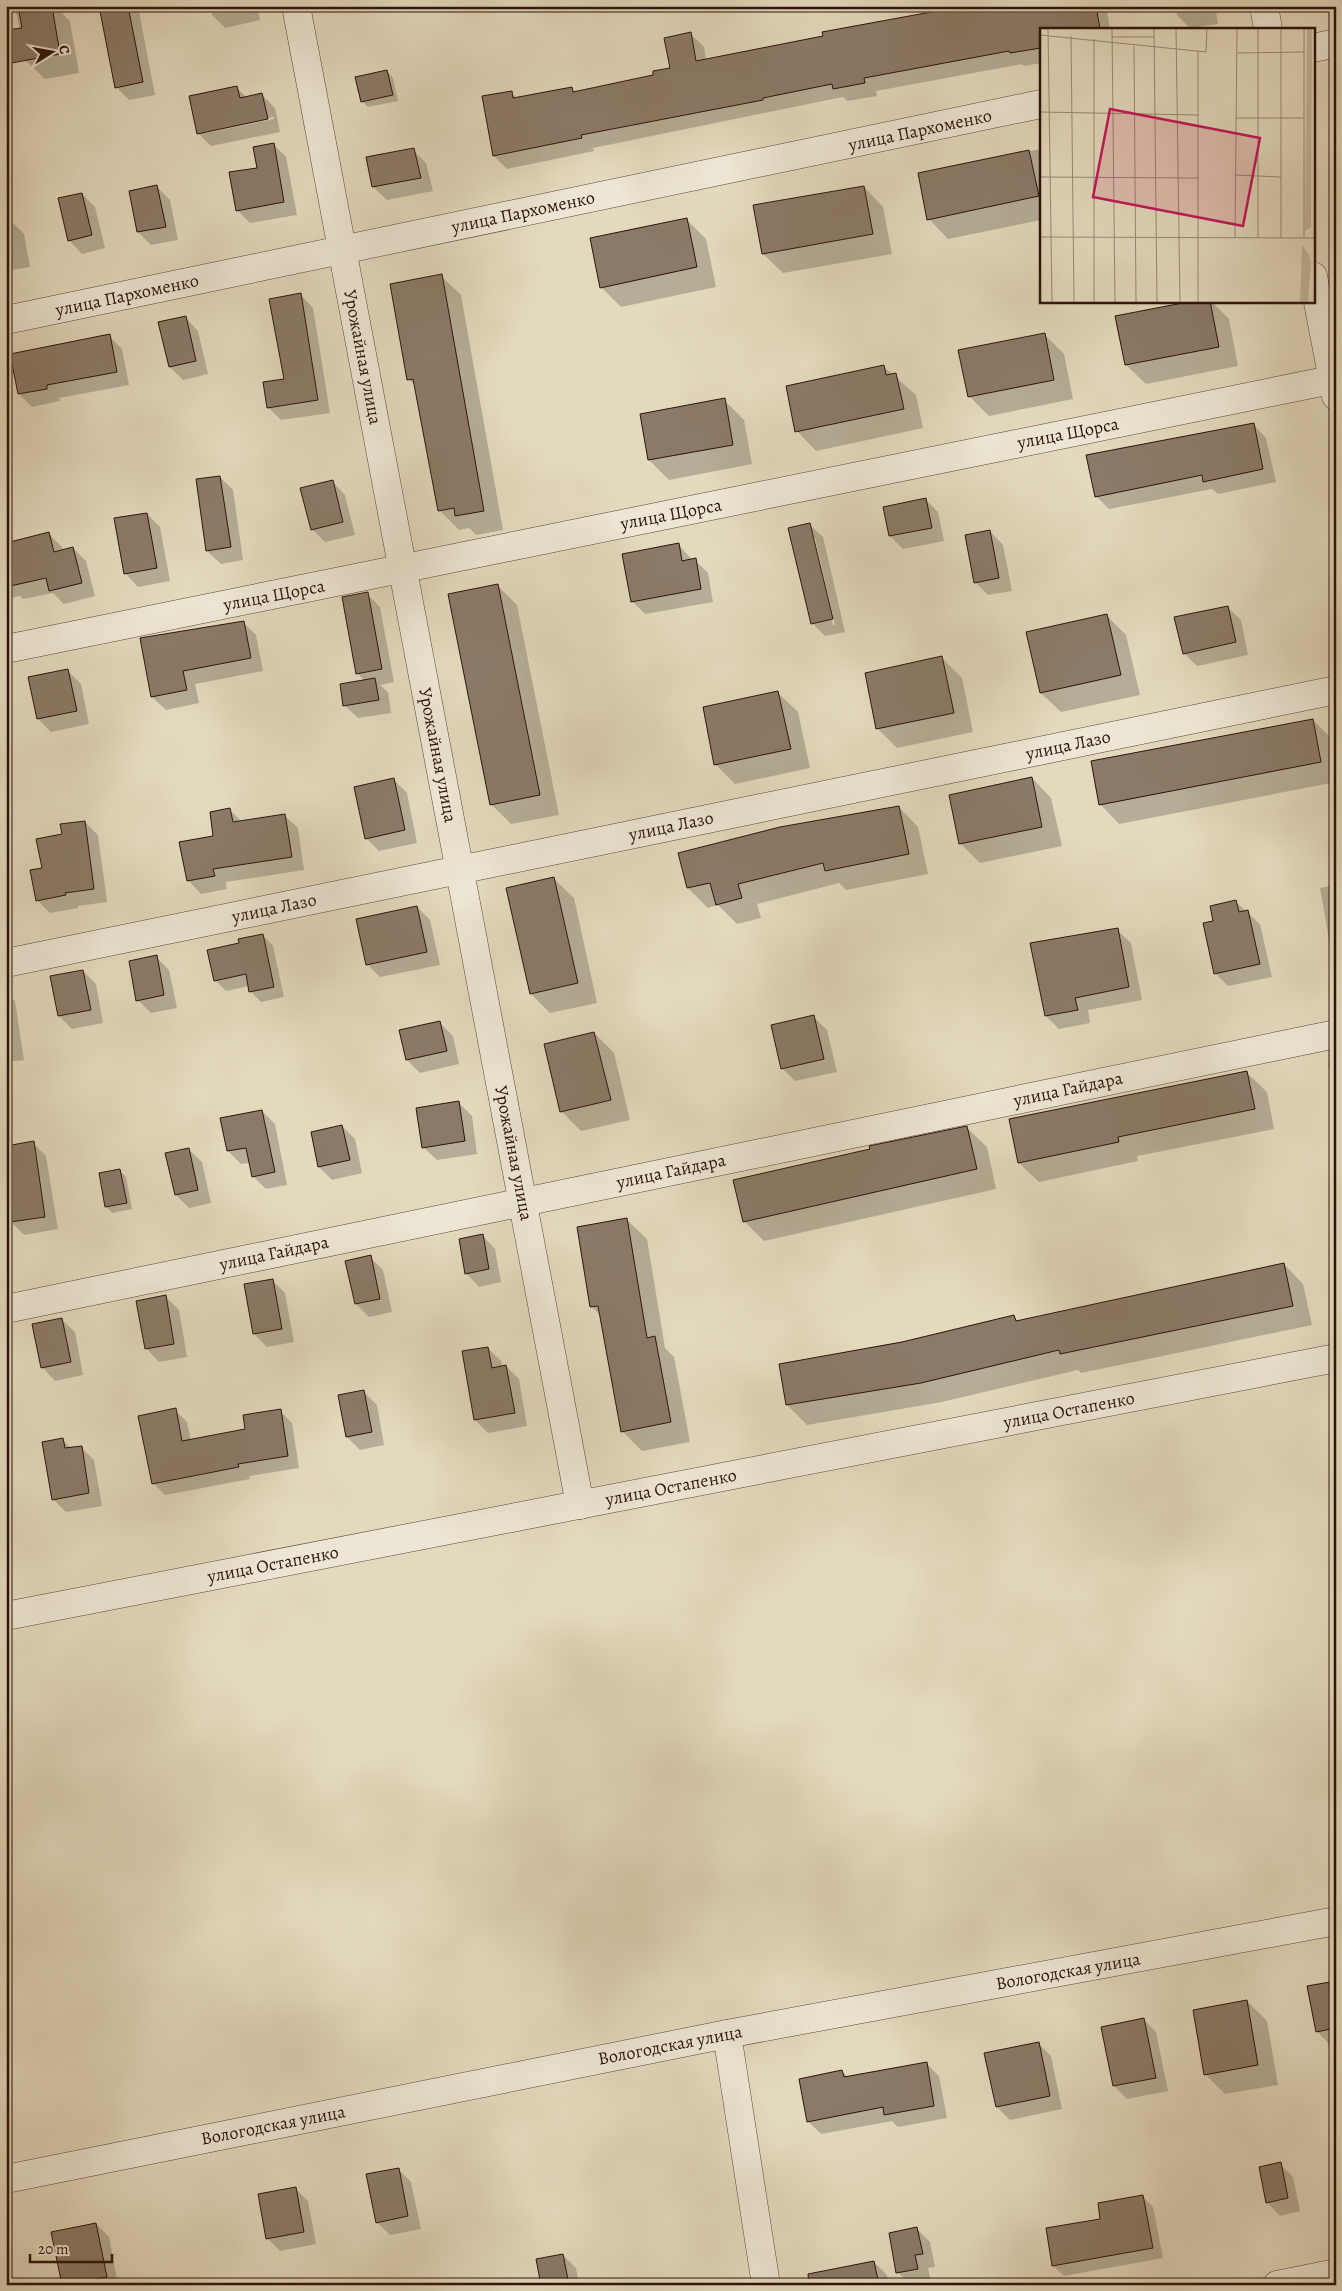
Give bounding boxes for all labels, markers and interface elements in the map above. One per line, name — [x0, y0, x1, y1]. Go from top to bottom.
north arrow — [28, 28, 78, 78]
inset map — [1040, 28, 1314, 302]
text: С — [54, 44, 74, 56]
street label: улица Пархоменко — [845, 103, 994, 157]
street label: улица Пархоменко — [448, 185, 597, 239]
street label: улица Пархоменко — [52, 268, 201, 322]
street label: Урожайная улица — [338, 288, 388, 427]
street label: улица Щорса — [1014, 411, 1121, 455]
street label: улица Щорса — [617, 492, 724, 536]
street label: улица Щорса — [220, 573, 327, 617]
street label: Урожайная улица — [413, 686, 463, 825]
street label: улица Лазо — [1022, 724, 1113, 766]
street label: улица Лазо — [625, 805, 716, 847]
street label: улица Лазо — [228, 887, 319, 929]
street label: улица Гайдара — [1010, 1066, 1125, 1112]
street label: Урожайная улица — [489, 1084, 539, 1223]
street label: улица Гайдара — [613, 1148, 728, 1194]
street label: улица Гайдара — [216, 1230, 331, 1276]
street label: улица Остапенко — [1000, 1386, 1137, 1435]
street label: улица Остапенко — [602, 1463, 739, 1512]
street label: улица Остапенко — [204, 1540, 341, 1589]
street label: Вологодская улица — [994, 1946, 1143, 1996]
street label: Вологодская улица — [596, 2019, 745, 2071]
street label: Вологодская улица — [199, 2099, 348, 2151]
scale bar — [30, 2231, 112, 2263]
text: 20 m — [38, 2239, 69, 2259]

